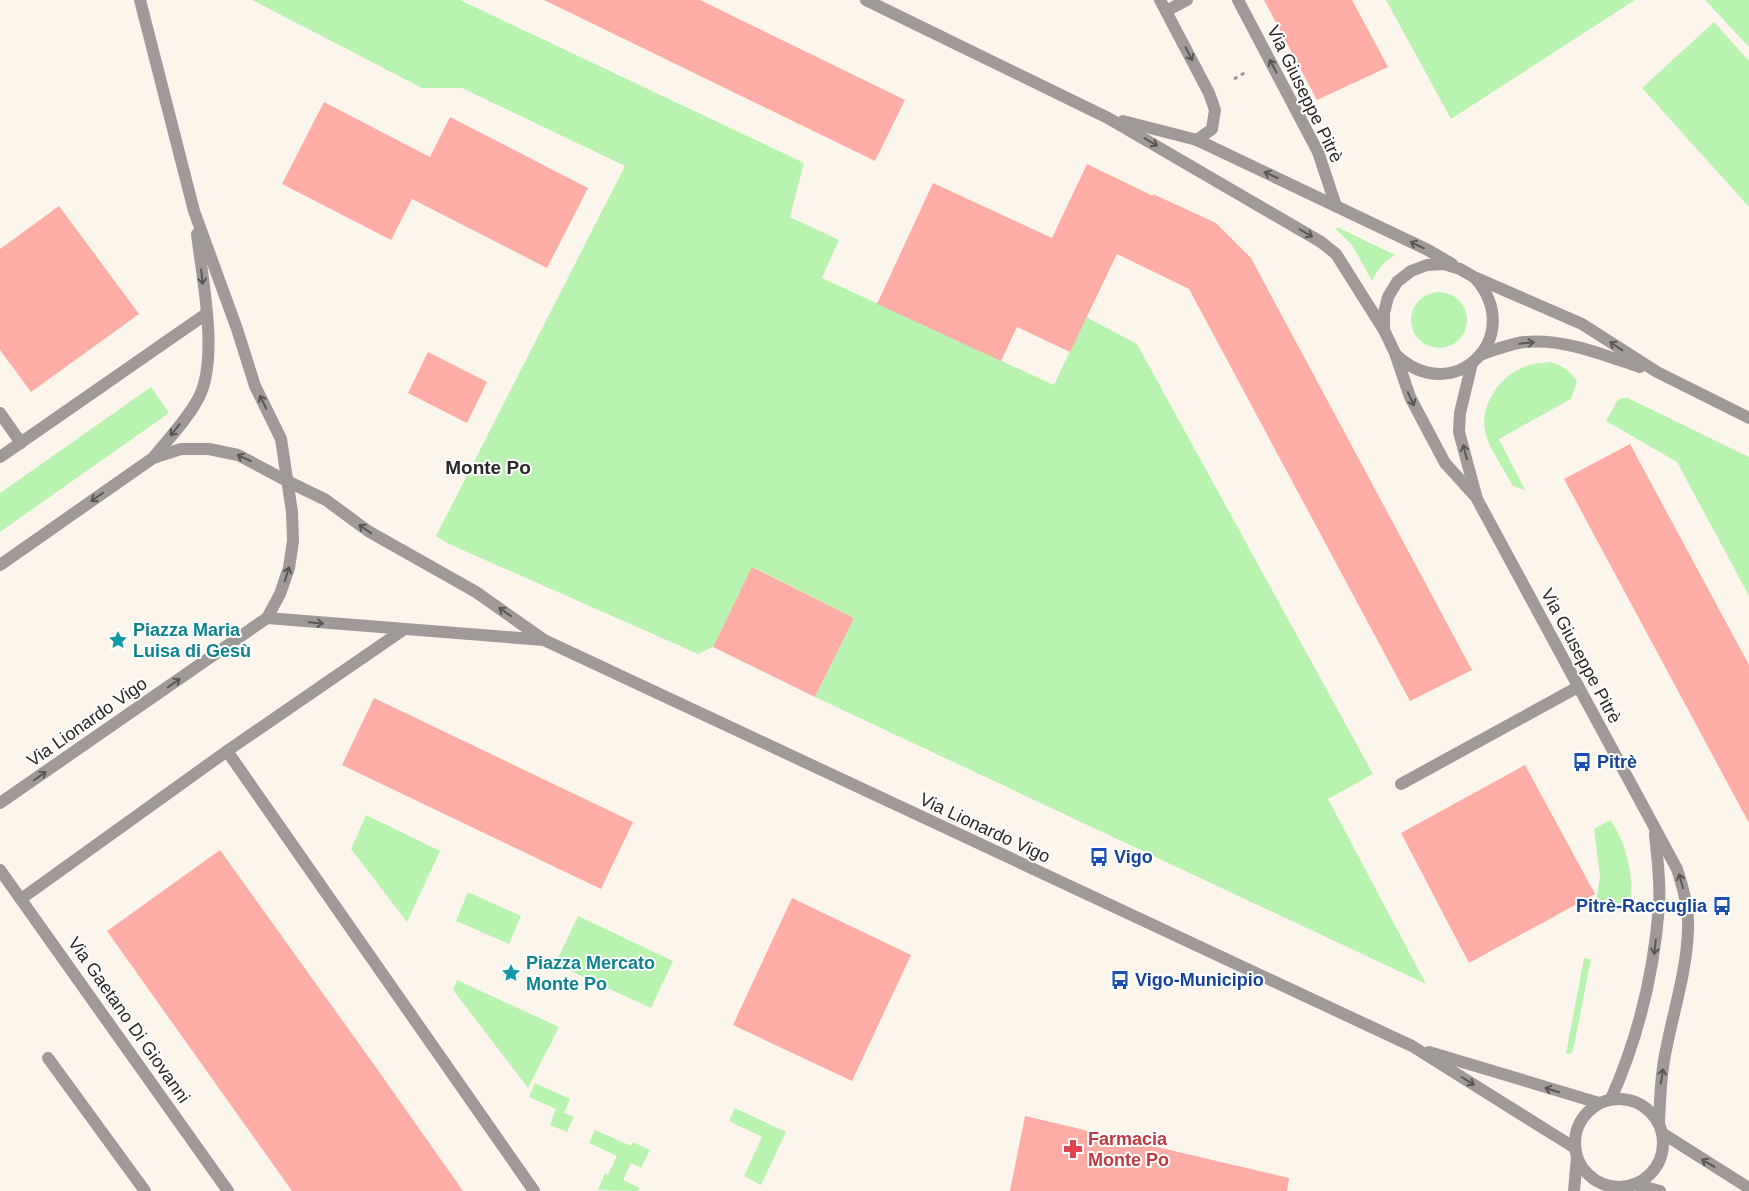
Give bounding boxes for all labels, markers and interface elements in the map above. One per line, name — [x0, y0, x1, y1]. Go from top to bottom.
street label: Via Giuseppe Pitrè — [1263, 22, 1347, 166]
one-way arrow — [1184, 47, 1194, 62]
one-way arrow — [1268, 59, 1278, 74]
one-way arrow — [1143, 138, 1157, 148]
one-way arrow — [1264, 170, 1279, 179]
one-way arrow — [1298, 229, 1312, 239]
one-way arrow — [1410, 240, 1425, 250]
one-way arrow — [197, 269, 207, 285]
one-way arrow — [1519, 338, 1535, 348]
one-way arrow — [1609, 341, 1623, 351]
one-way arrow — [1407, 391, 1417, 406]
one-way arrow — [258, 395, 267, 410]
one-way arrow — [170, 424, 181, 437]
one-way arrow — [1459, 444, 1469, 460]
one-way arrow — [237, 453, 252, 462]
district label: Monte Po — [445, 457, 531, 478]
one-way arrow — [90, 492, 104, 502]
one-way arrow — [358, 524, 372, 534]
one-way arrow — [282, 566, 292, 582]
street label: Via Giuseppe Pitrè — [1537, 585, 1625, 727]
one-way arrow — [498, 607, 512, 617]
one-way arrow — [307, 618, 323, 627]
place label: Piazza Maria Luisa di Gesù — [133, 620, 251, 661]
place icon: Piazza Maria Luisa di Gesù — [107, 629, 129, 651]
street label: Via Lionardo Vigo — [23, 673, 151, 771]
one-way arrow — [166, 678, 180, 688]
bus stop icon: Pitrè — [1571, 751, 1593, 773]
place label: Pitrè — [1597, 752, 1637, 772]
one-way arrow — [33, 771, 47, 781]
street label: Via Lionardo Vigo — [917, 789, 1053, 867]
bus stop icon: Vigo — [1088, 846, 1110, 868]
place label: Vigo — [1114, 847, 1153, 867]
one-way arrow — [1675, 874, 1685, 890]
bus stop icon: Pitrè-Raccuglia — [1711, 895, 1733, 917]
place label: Pitrè-Raccuglia — [1576, 896, 1708, 916]
street label: Via Gaetano Di Giovanni — [64, 933, 194, 1107]
one-way arrow — [1650, 939, 1660, 955]
place label: Piazza Mercato Monte Po — [526, 953, 655, 994]
place icon: Piazza Mercato Monte Po — [500, 962, 522, 984]
bus stop icon: Vigo-Municipio — [1109, 969, 1131, 991]
place label: Vigo-Municipio — [1135, 970, 1264, 990]
one-way arrow — [1657, 1068, 1667, 1084]
one-way arrow — [1461, 1076, 1475, 1086]
one-way arrow — [1545, 1084, 1561, 1094]
place label: Farmacia Monte Po — [1088, 1129, 1169, 1170]
pharmacy icon: Farmacia Monte Po — [1062, 1138, 1084, 1160]
one-way arrow — [1701, 1157, 1715, 1167]

